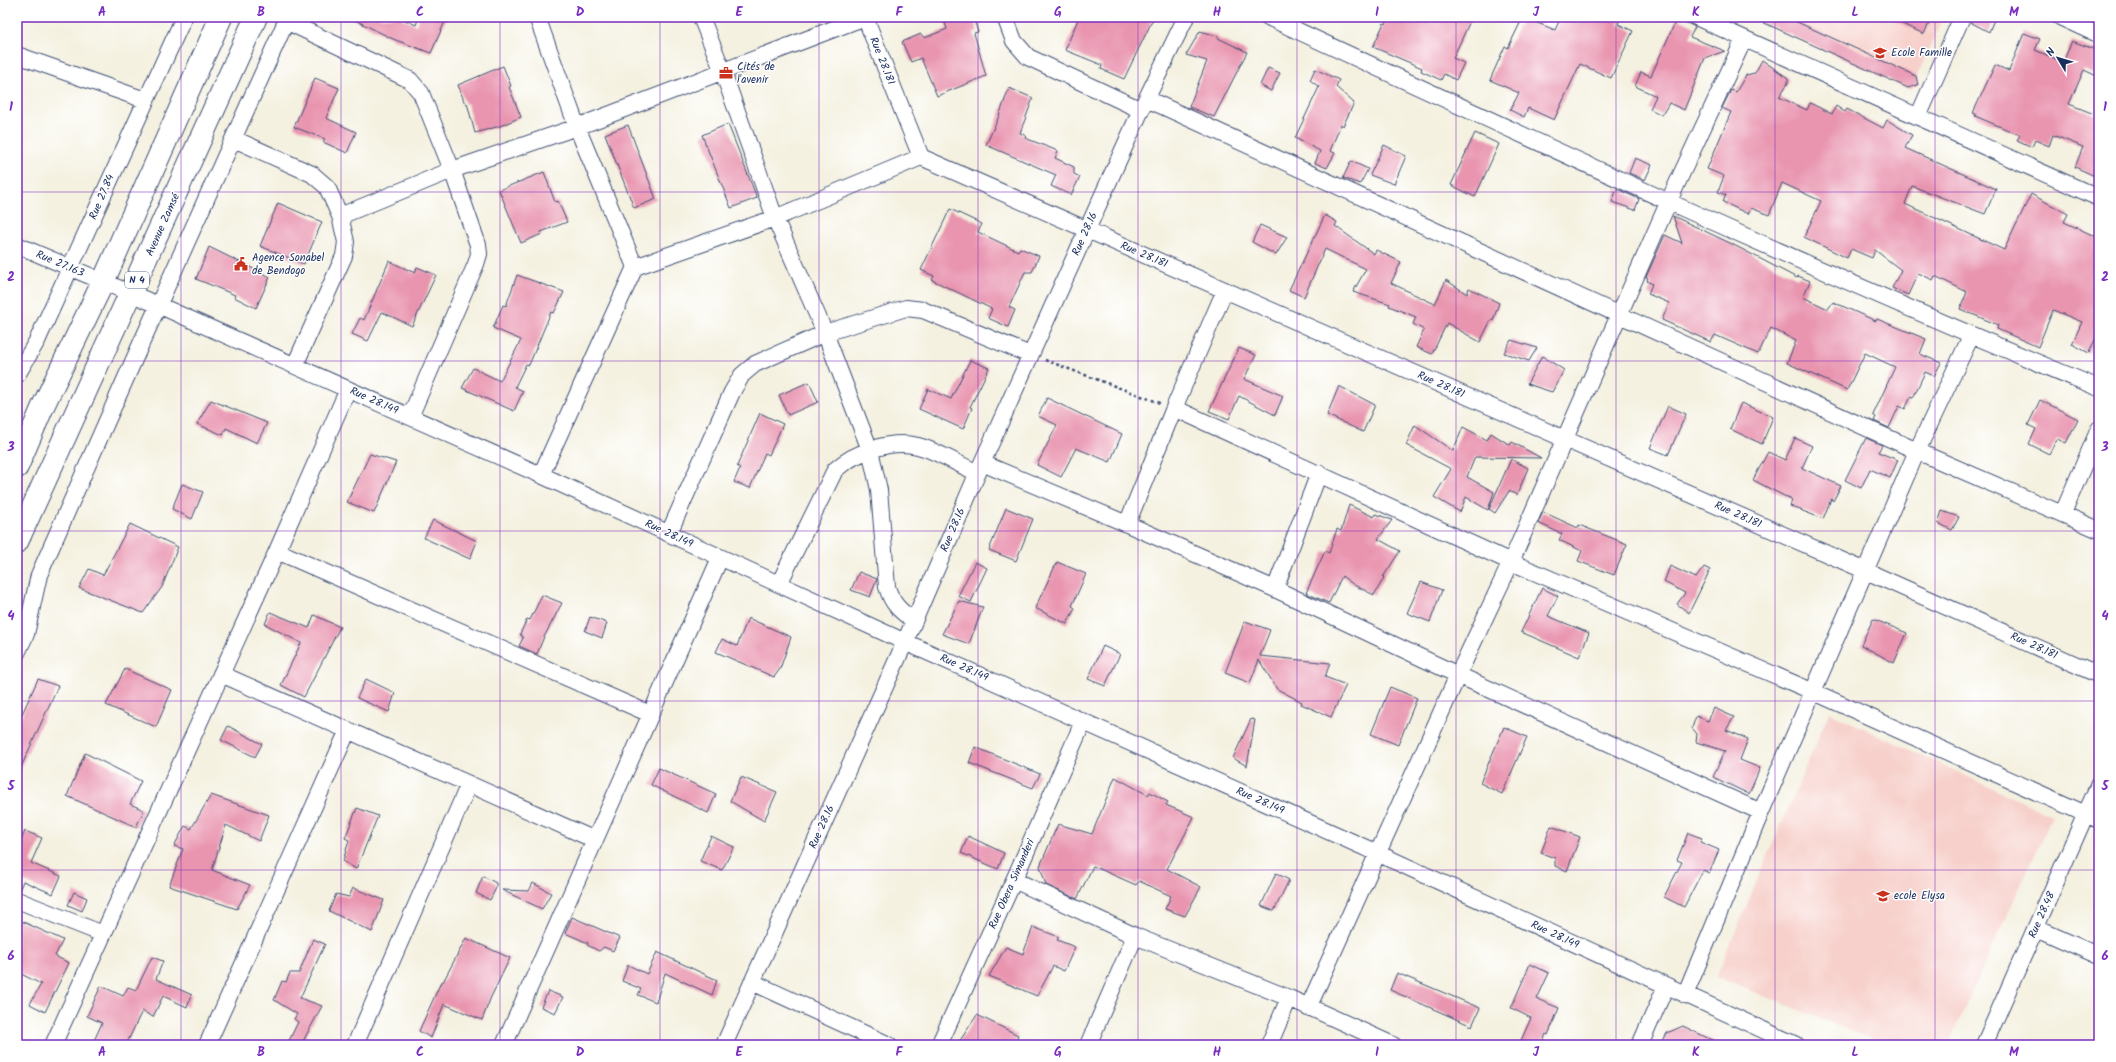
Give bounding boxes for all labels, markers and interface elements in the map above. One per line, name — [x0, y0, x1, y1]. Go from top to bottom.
text: A — [98, 2, 106, 23]
text: B — [257, 2, 265, 23]
text: C — [416, 2, 424, 23]
text: D — [576, 2, 585, 23]
text: E — [735, 2, 743, 23]
text: F — [895, 2, 903, 23]
text: G — [1054, 2, 1062, 23]
text: H — [1213, 2, 1222, 23]
text: I — [1375, 2, 1379, 23]
text: J — [1533, 2, 1540, 23]
text: K — [1692, 2, 1700, 23]
text: L — [1851, 2, 1859, 23]
text: M — [2009, 2, 2019, 23]
street label: Rue 28.181 — [864, 34, 900, 88]
north arrow — [2038, 38, 2078, 78]
place label: Ecole Famille — [1891, 44, 1952, 62]
text: N — [2042, 44, 2060, 61]
school or university icon: Ecole Famille — [1872, 45, 1888, 61]
place label: Cités de l'avenir — [737, 58, 775, 89]
office icon: Cités de l'avenir — [718, 65, 734, 81]
text: 1 — [9, 97, 13, 118]
text: 1 — [2103, 97, 2107, 118]
street label: Rue 27.84 — [84, 171, 120, 223]
street label: Avenue Zamsé — [141, 190, 185, 259]
street label: Rue 28.16 — [1067, 209, 1103, 259]
street label: Rue 28.181 — [1117, 237, 1171, 273]
street label: Rue 27.163 — [33, 246, 87, 282]
place label: Agence Sonabel de Bendogo — [252, 249, 325, 280]
public building icon: Agence Sonabel de Bendogo — [233, 256, 249, 272]
text: 2 — [7, 267, 15, 288]
text: 2 — [2101, 267, 2109, 288]
road number: N 4 — [125, 272, 149, 288]
street label: Rue 28.181 — [1414, 367, 1468, 403]
street label: Rue 28.149 — [347, 382, 402, 420]
text: 3 — [6, 437, 15, 458]
text: 3 — [2100, 437, 2109, 458]
street label: Rue 28.181 — [1711, 497, 1765, 533]
street label: Rue 28.16 — [936, 505, 970, 555]
street label: Rue 28.149 — [642, 515, 697, 553]
text: 4 — [7, 606, 15, 627]
text: 4 — [2101, 606, 2109, 627]
street label: Rue 28.181 — [2007, 628, 2061, 664]
street label: Rue 28.149 — [937, 649, 992, 687]
text: 5 — [7, 776, 16, 797]
text: 5 — [2101, 776, 2110, 797]
street label: Rue 28.149 — [1233, 782, 1288, 820]
street label: Rue 28.16 — [804, 802, 840, 852]
street label: Rue Obera Simanderi — [984, 836, 1040, 932]
place label: ecole Elysa — [1894, 887, 1945, 905]
school or university icon: ecole Elysa — [1875, 888, 1891, 904]
street label: Rue 28.48 — [2024, 888, 2060, 941]
street label: Rue 28.149 — [1528, 916, 1583, 954]
text: 6 — [7, 946, 15, 967]
text: 6 — [2101, 946, 2109, 967]
text: A — [98, 1042, 106, 1062]
text: B — [257, 1042, 265, 1062]
text: C — [416, 1042, 424, 1062]
text: D — [576, 1042, 585, 1062]
text: E — [735, 1042, 743, 1062]
text: F — [895, 1042, 903, 1062]
text: G — [1054, 1042, 1062, 1062]
text: H — [1213, 1042, 1222, 1062]
text: I — [1375, 1042, 1379, 1062]
text: J — [1533, 1042, 1540, 1062]
text: K — [1692, 1042, 1700, 1062]
text: L — [1851, 1042, 1859, 1062]
text: M — [2009, 1042, 2019, 1062]

